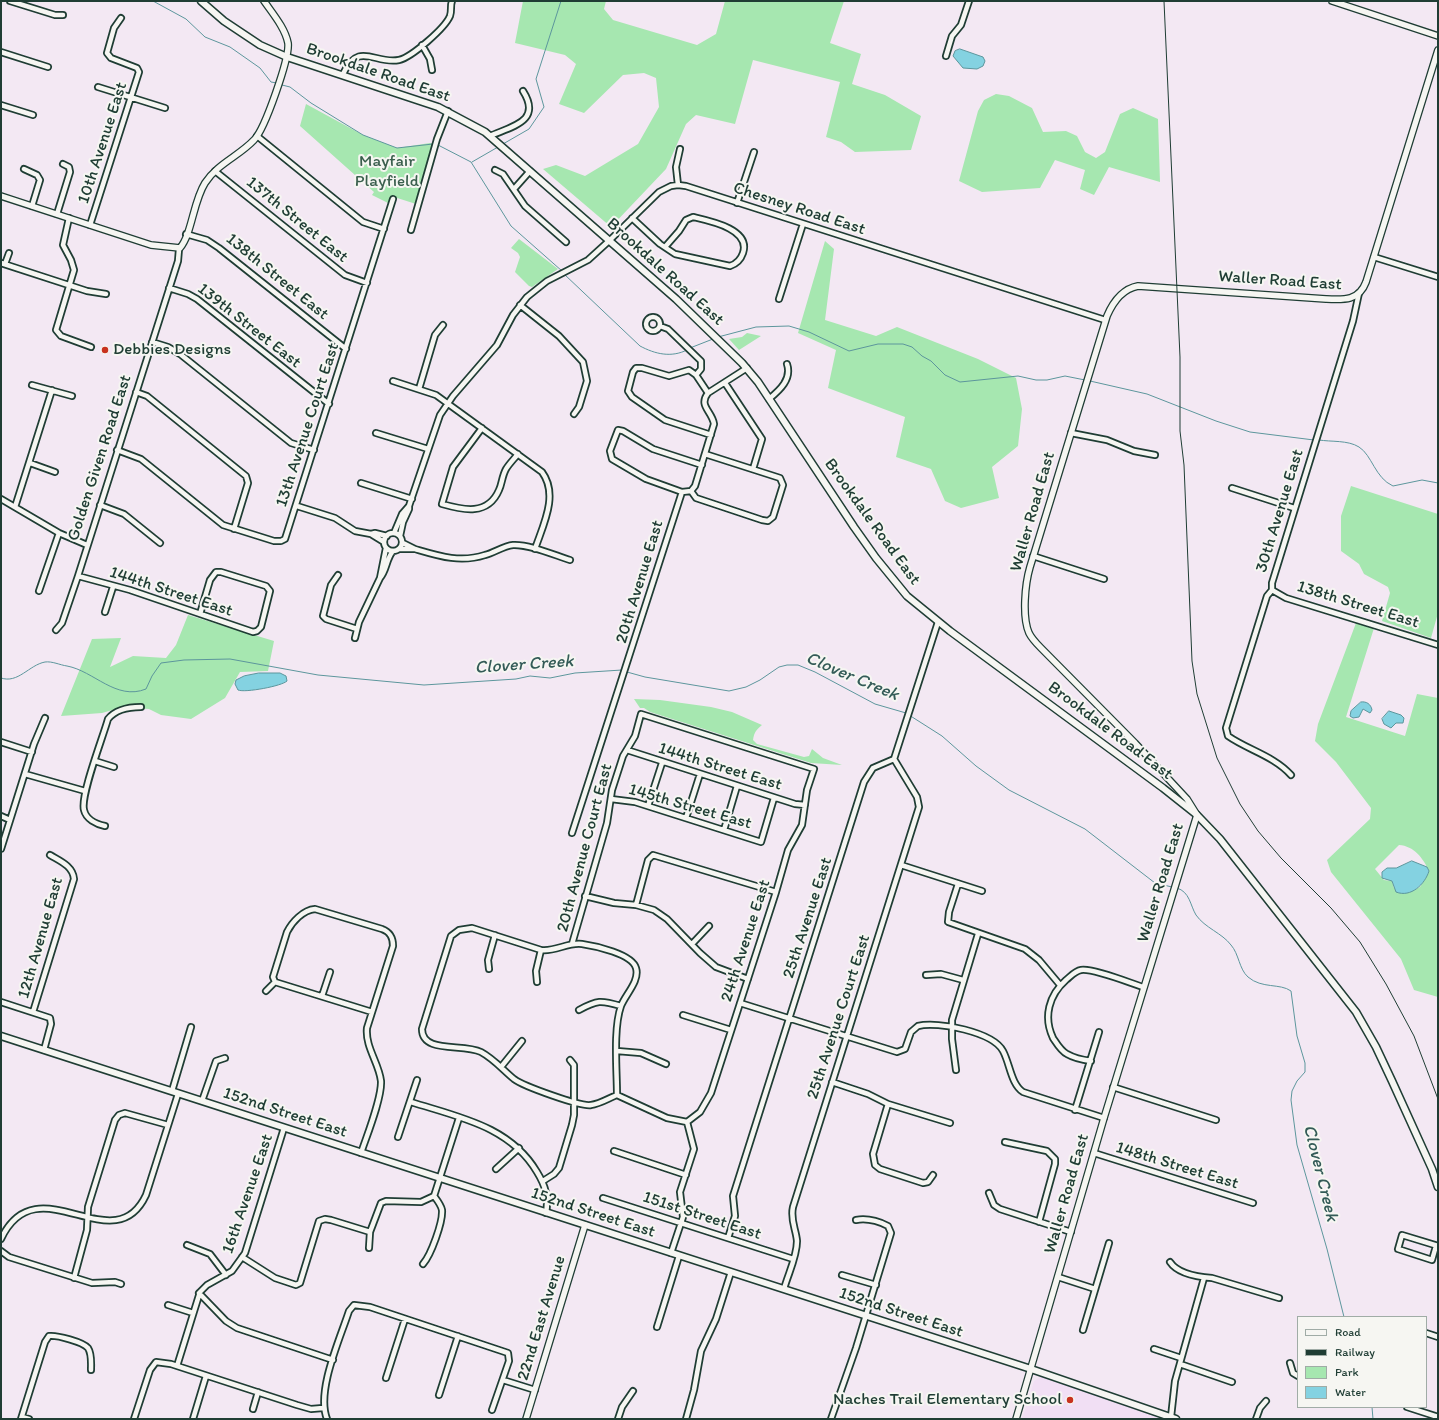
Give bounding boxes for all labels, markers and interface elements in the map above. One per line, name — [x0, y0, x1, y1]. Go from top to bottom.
street label: Brookdale Road East — [303, 39, 453, 107]
street label: 10th Avenue East — [74, 80, 132, 206]
park label: Mayfair Playfield — [355, 152, 419, 192]
street label: 137th Street East — [242, 173, 352, 267]
street label: Chesney Road East — [730, 178, 868, 240]
street label: Brookdale Road East — [602, 214, 728, 330]
street label: 138th Street East — [222, 229, 332, 325]
street label: Waller Road East — [1218, 267, 1342, 295]
street label: 139th Street East — [193, 279, 305, 373]
place label: Debbies Designs — [113, 340, 231, 360]
street label: 13th Avenue Court East — [272, 341, 344, 509]
marker: Debbies Designs — [100, 345, 110, 355]
street label: Golden Given Road East — [64, 372, 136, 544]
street label: 30th Avenue East — [1252, 447, 1308, 575]
street label: Waller Road East — [1006, 450, 1060, 574]
street label: Brookdale Road East — [819, 455, 925, 589]
street label: 20th Avenue East — [612, 518, 668, 646]
street label: 144th Street East — [107, 562, 235, 622]
street label: 138th Street East — [1295, 577, 1421, 633]
water label: Clover Creek — [802, 648, 902, 706]
water label: Clover Creek — [474, 651, 574, 679]
street label: Brookdale Road East — [1043, 677, 1177, 785]
street label: 144th Street East — [656, 739, 784, 795]
street label: 20th Avenue Court East — [553, 762, 617, 934]
street label: 145th Street East — [626, 780, 754, 834]
street label: Waller Road East — [1133, 821, 1189, 945]
street label: 25th Avenue East — [779, 855, 837, 981]
street label: 12th Avenue East — [14, 875, 68, 1001]
street label: 24th Avenue East — [717, 877, 775, 1005]
street label: 25th Avenue Court East — [803, 932, 875, 1102]
street label: 152nd Street East — [220, 1083, 350, 1143]
water label: Clover Creek — [1298, 1122, 1342, 1224]
street label: 16th Avenue East — [218, 1132, 278, 1256]
street label: Waller Road East — [1040, 1132, 1094, 1256]
street label: 148th Street East — [1113, 1138, 1241, 1194]
street label: 152nd Street East — [528, 1183, 658, 1243]
street label: 151st Street East — [640, 1187, 764, 1245]
street label: 22nd East Avenue — [513, 1253, 571, 1383]
street label: 152nd Street East — [836, 1283, 966, 1343]
legend — [1297, 1316, 1427, 1408]
text: Road — [1335, 1325, 1361, 1339]
text: Railway — [1335, 1345, 1375, 1359]
text: Park — [1335, 1365, 1359, 1379]
text: Water — [1335, 1385, 1366, 1399]
place label: Naches Trail Elementary School — [833, 1390, 1062, 1410]
marker: Naches Trail Elementary School — [1065, 1395, 1075, 1405]

